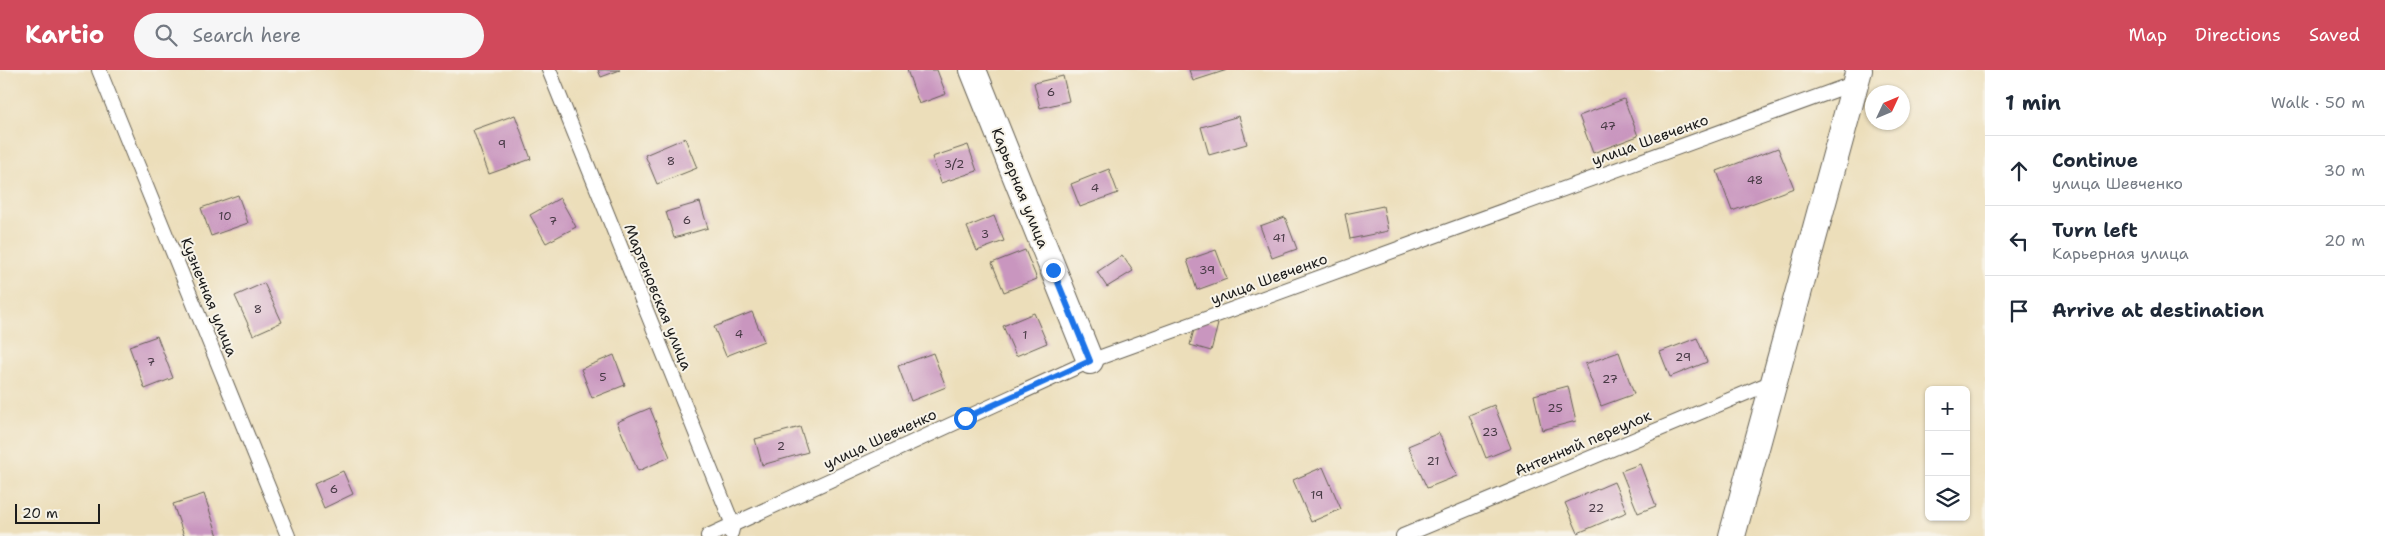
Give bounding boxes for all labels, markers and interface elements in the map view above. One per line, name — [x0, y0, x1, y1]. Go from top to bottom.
search box — [134, 13, 484, 58]
text: Kartio — [25, 19, 104, 51]
icon: search — [152, 21, 180, 49]
text: Search here — [192, 23, 301, 48]
text: Map — [2129, 23, 2167, 47]
text: Directions — [2195, 23, 2281, 47]
text: Saved — [2309, 23, 2360, 47]
house number: 6 — [1047, 84, 1055, 100]
north arrow — [1865, 85, 1910, 130]
text: 1 min — [2005, 89, 2061, 117]
text: Walk · 50 m — [2271, 92, 2365, 113]
street label: улица Шевченко — [1589, 110, 1711, 170]
house number: 47 — [1600, 118, 1616, 134]
street label: Карьерная улица — [987, 125, 1054, 252]
house number: 9 — [498, 136, 506, 152]
text: Continue — [2052, 148, 2138, 173]
house number: 8 — [667, 153, 675, 169]
house number: 3/2 — [944, 156, 964, 172]
icon: ahead — [2005, 157, 2033, 185]
text: 30 m — [2324, 160, 2365, 181]
house number: 48 — [1747, 172, 1763, 188]
text: улица Шевченко — [2052, 173, 2183, 194]
house number: 4 — [1091, 180, 1099, 196]
house number: 10 — [218, 208, 232, 224]
house number: 6 — [683, 212, 691, 228]
house number: 7 — [549, 213, 557, 229]
text: Turn left — [2052, 218, 2138, 243]
street label: Мартеновская улица — [619, 221, 697, 374]
house number: 3 — [981, 226, 989, 242]
icon: left — [2005, 227, 2033, 255]
house number: 41 — [1273, 230, 1285, 246]
text: 20 m — [2324, 230, 2365, 251]
street label: Кузнечная улица — [176, 235, 242, 360]
text: Карьерная улица — [2052, 243, 2189, 264]
street label: улица Шевченко — [1208, 249, 1330, 309]
route end — [1042, 259, 1065, 282]
house number: 39 — [1199, 262, 1215, 278]
icon: arrive — [2005, 297, 2033, 325]
text: Arrive at destination — [2052, 298, 2264, 323]
house number: 8 — [254, 301, 262, 317]
house number: 4 — [735, 326, 743, 342]
house number: 1 — [1022, 327, 1028, 343]
house number: 29 — [1675, 349, 1691, 365]
house number: 7 — [147, 354, 155, 370]
house number: 5 — [599, 369, 607, 385]
house number: 27 — [1602, 371, 1618, 387]
map controls — [1925, 386, 1970, 521]
button: + — [1925, 386, 1970, 431]
house number: 25 — [1547, 400, 1563, 416]
street label: улица Шевченко — [820, 404, 940, 474]
street label: Антенный переулок — [1512, 405, 1654, 481]
route start — [954, 407, 977, 430]
house number: 23 — [1482, 424, 1498, 440]
button: − — [1925, 431, 1970, 476]
house number: 2 — [777, 438, 785, 454]
house number: 21 — [1427, 453, 1439, 469]
button: layers — [1925, 476, 1970, 521]
house number: 6 — [330, 481, 338, 497]
house number: 19 — [1311, 487, 1323, 503]
house number: 22 — [1588, 500, 1604, 516]
scale bar — [15, 501, 100, 524]
text: 20 m — [22, 504, 58, 522]

